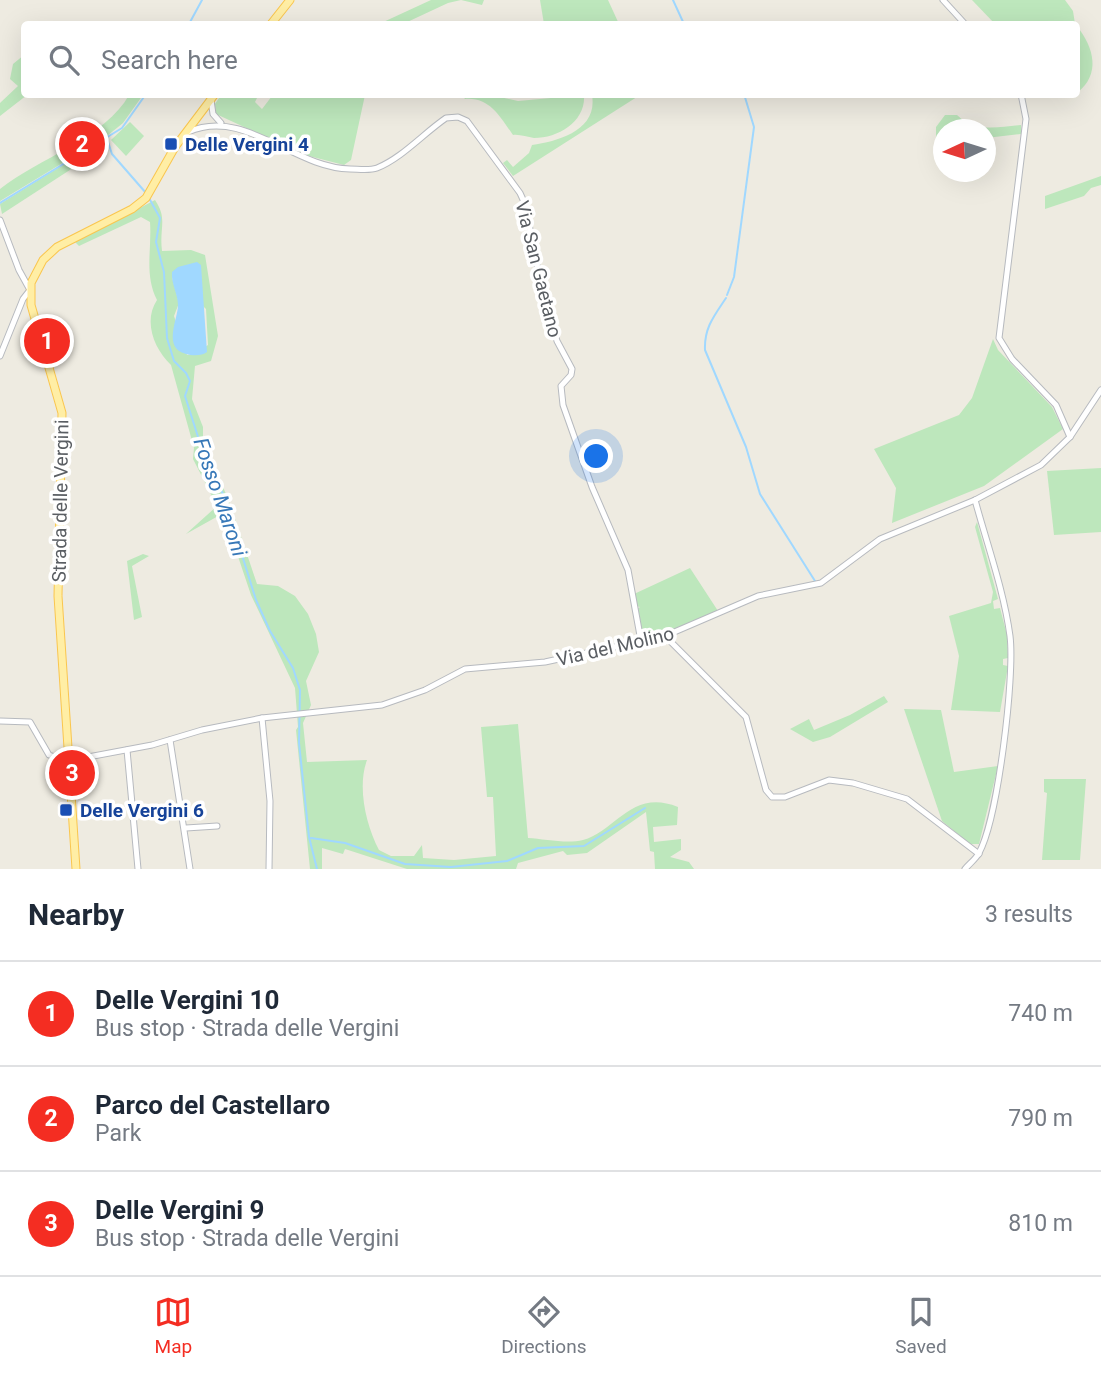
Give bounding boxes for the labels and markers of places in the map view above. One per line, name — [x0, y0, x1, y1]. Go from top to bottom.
pin: 2 — [59, 118, 105, 170]
place label: Delle Vergini 4 — [185, 133, 309, 156]
marker: Delle Vergini 4 — [163, 136, 179, 152]
pin: 1 — [24, 315, 70, 367]
pin: 3 — [49, 747, 95, 799]
place label: Delle Vergini 6 — [80, 799, 204, 822]
marker: Delle Vergini 6 — [58, 802, 74, 818]

